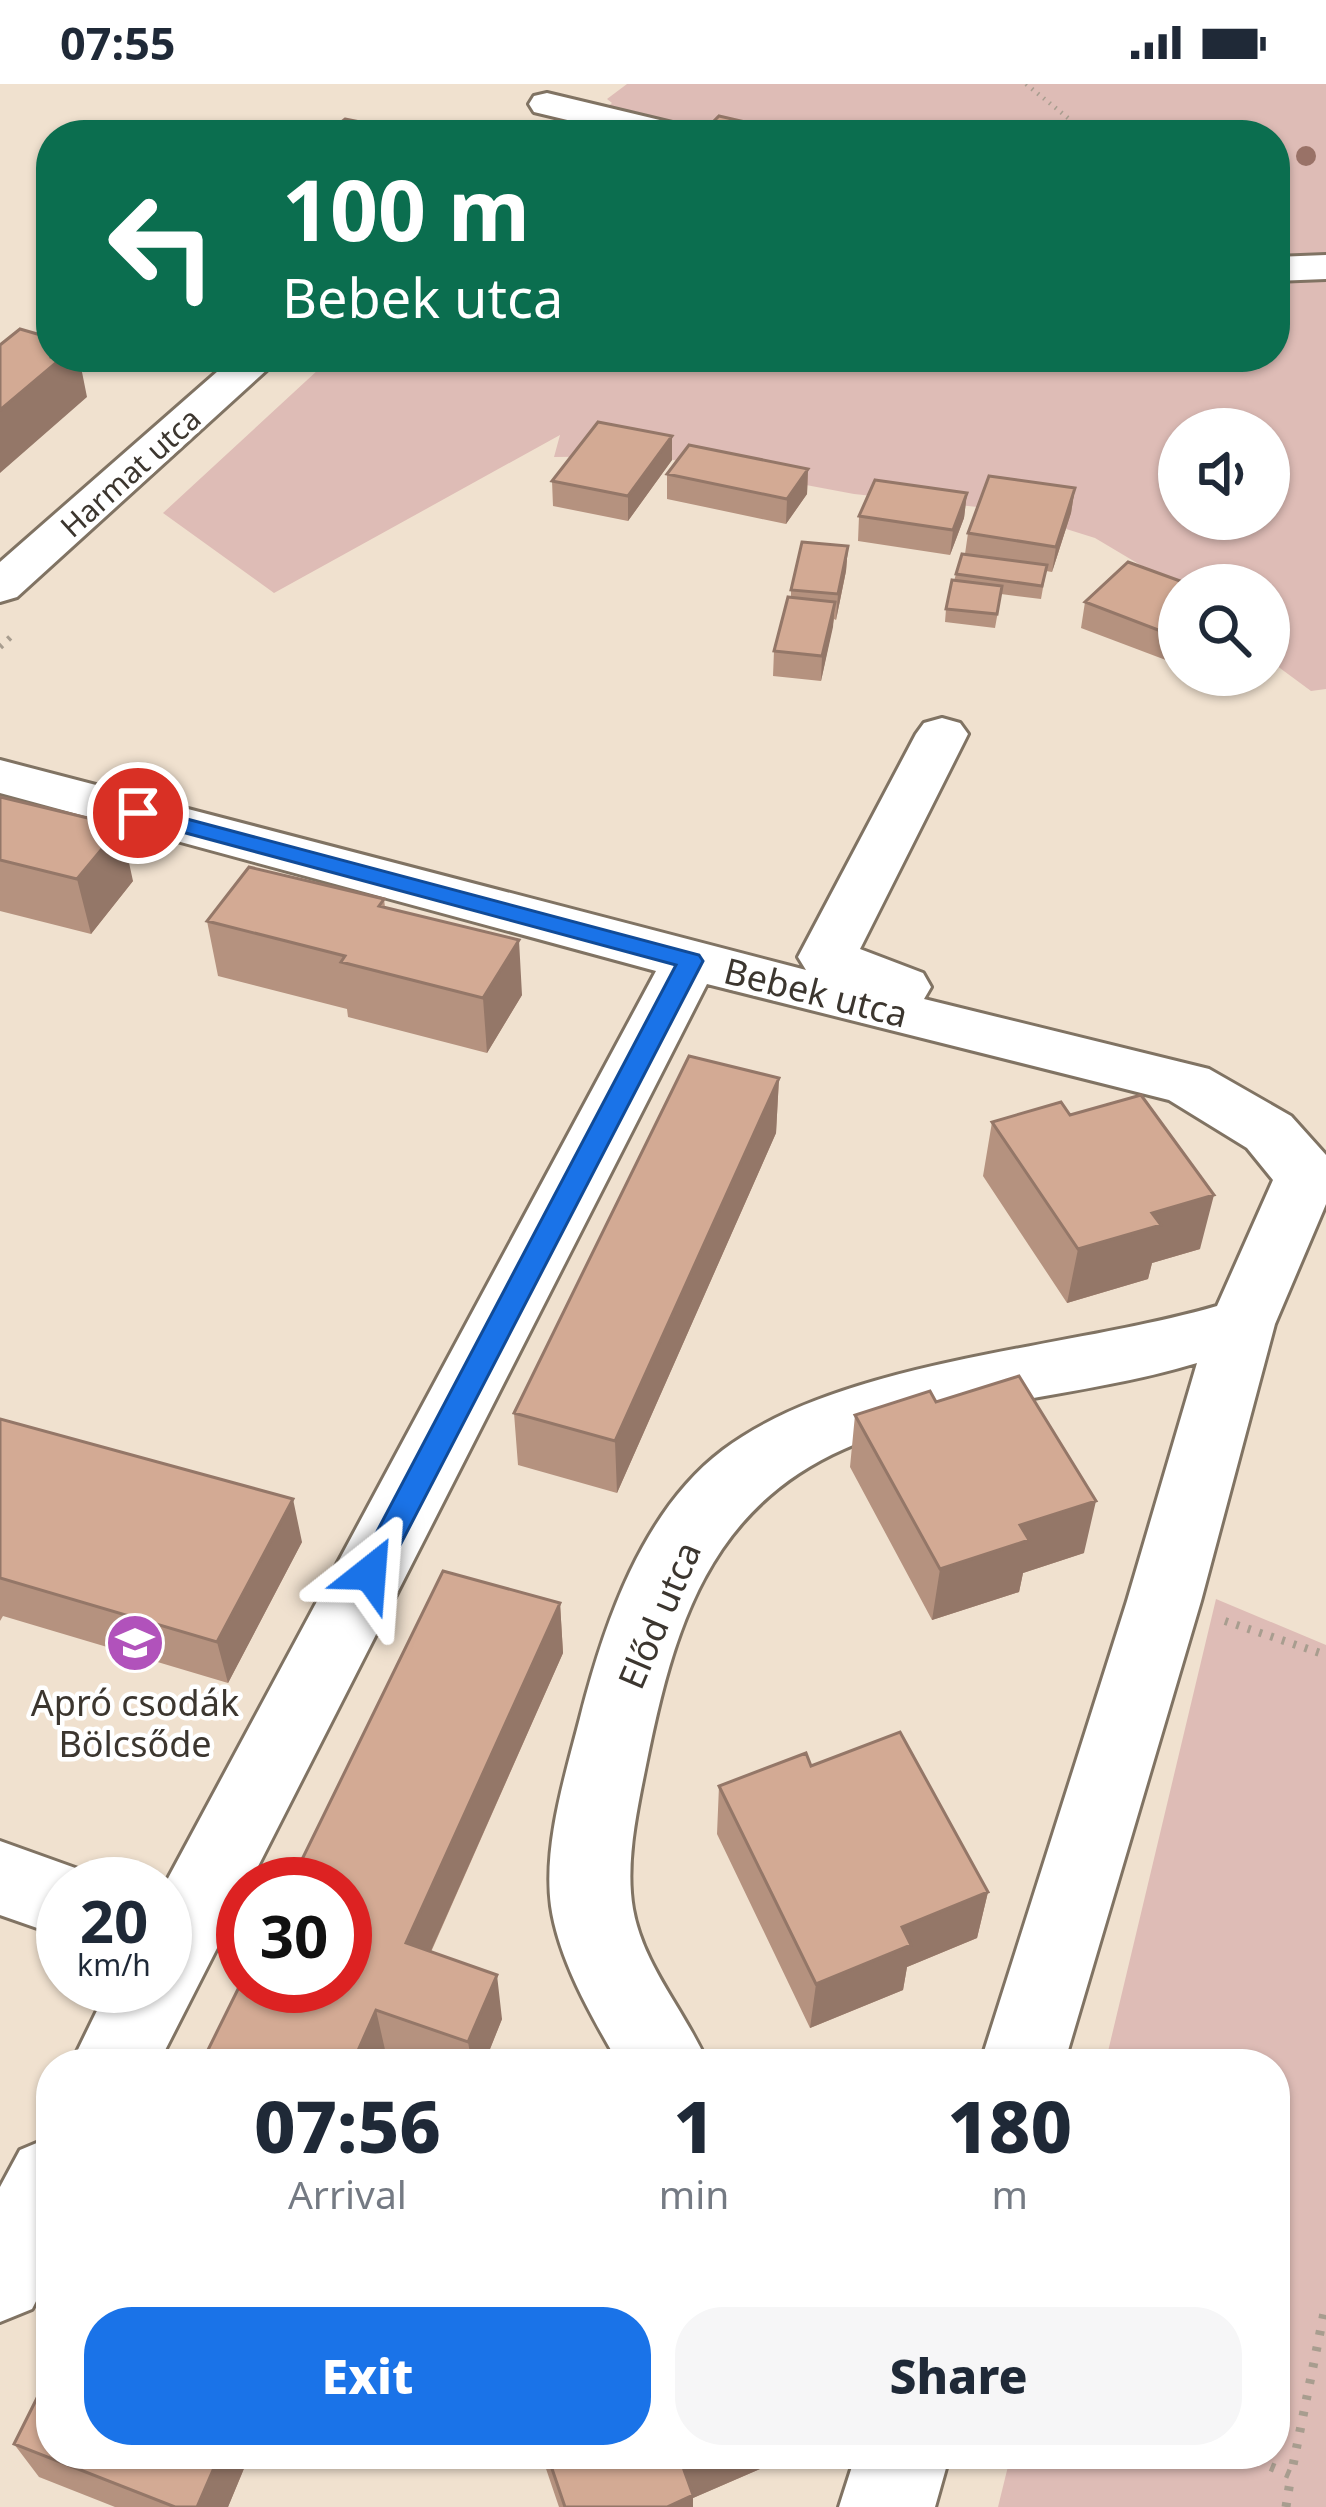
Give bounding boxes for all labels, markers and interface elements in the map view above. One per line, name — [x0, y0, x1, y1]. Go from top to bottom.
text: 07:55 — [60, 12, 176, 73]
text: 100 m — [282, 151, 530, 266]
icon: left — [84, 168, 240, 324]
text: Bebek utca — [282, 260, 563, 334]
street label: Harmat utca — [51, 398, 209, 546]
map controls — [1158, 408, 1290, 696]
button: sound — [1158, 408, 1290, 540]
button: search — [1158, 564, 1290, 696]
pin — [87, 762, 189, 864]
icon: arrive — [105, 780, 171, 846]
street label: Bebek utca — [719, 946, 913, 1038]
position arrow — [307, 1510, 433, 1636]
street label: Előd utca — [606, 1534, 712, 1696]
school or university icon: Apró csodák Bölcsőde — [104, 1612, 166, 1674]
place label: Apró csodák Bölcsőde — [31, 1678, 239, 1768]
speed limit sign: 30 — [216, 1857, 372, 2013]
text: 20 — [80, 1879, 148, 1961]
text: km/h — [77, 1944, 151, 1985]
text: 07:56 — [254, 2076, 441, 2174]
text: 1 — [673, 2076, 715, 2174]
text: 180 — [947, 2076, 1072, 2174]
text: Arrival — [288, 2167, 407, 2220]
text: min — [659, 2167, 729, 2220]
text: m — [991, 2167, 1028, 2220]
button: Exit — [84, 2307, 651, 2445]
button: Share — [675, 2307, 1242, 2445]

